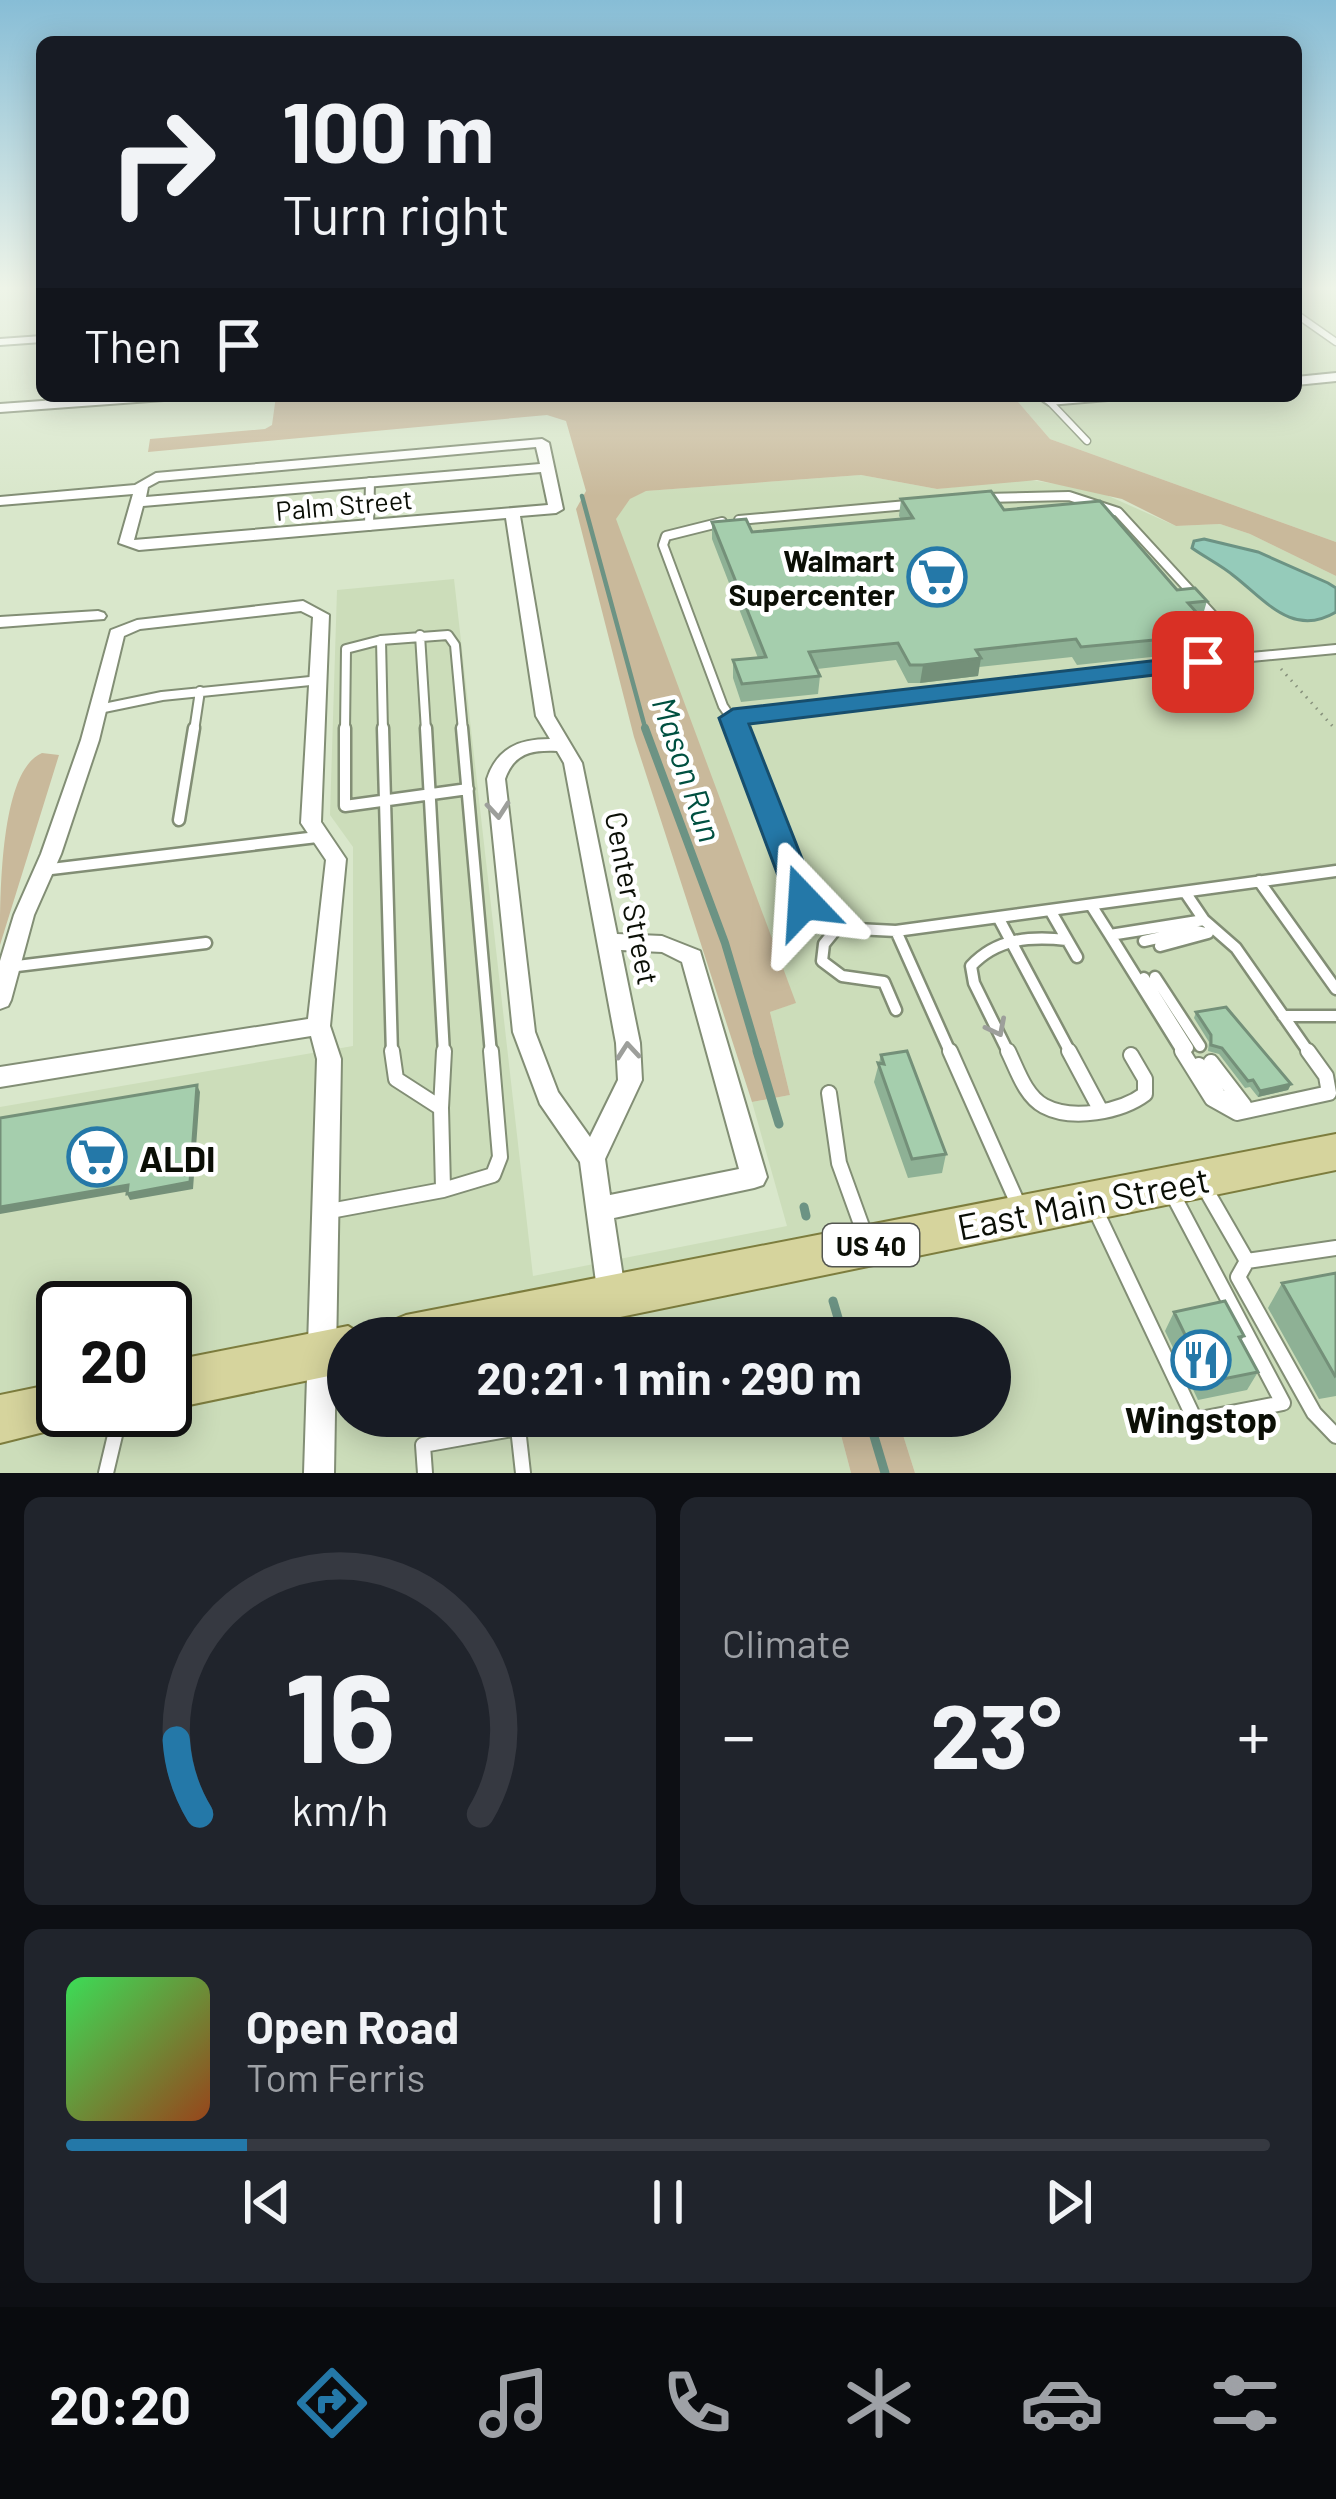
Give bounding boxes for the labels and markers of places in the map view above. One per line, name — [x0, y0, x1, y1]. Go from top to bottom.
place label: Walmart Supercenter — [729, 542, 895, 612]
supermarket icon: Walmart Supercenter — [906, 546, 968, 608]
pin — [1152, 611, 1254, 713]
supermarket icon: ALDI — [66, 1126, 128, 1188]
place label: ALDI — [139, 1136, 215, 1179]
restaurant icon: Wingstop — [1170, 1329, 1232, 1391]
place label: Wingstop — [1125, 1397, 1277, 1440]

